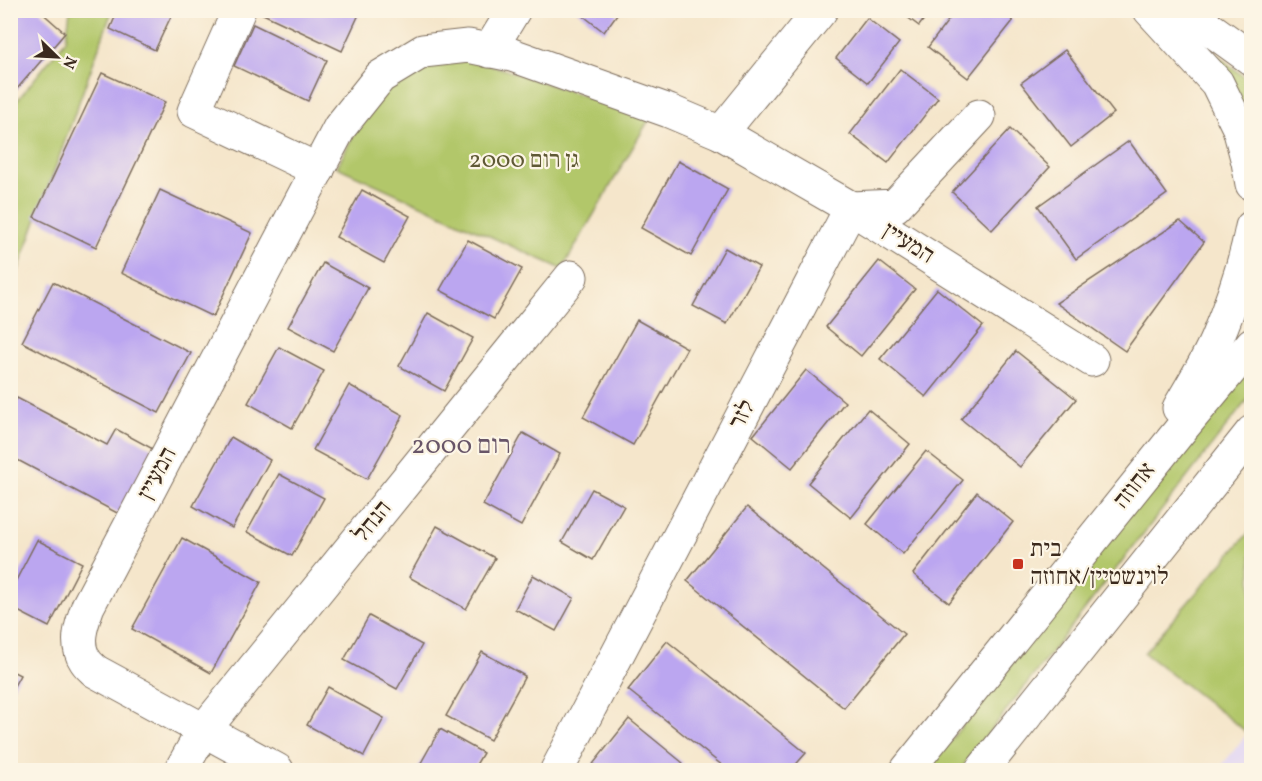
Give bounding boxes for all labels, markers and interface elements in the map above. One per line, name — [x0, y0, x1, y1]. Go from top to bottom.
north arrow — [27, 27, 87, 87]
text: N — [56, 53, 81, 72]
park label: גן רום 2000 — [469, 144, 579, 178]
street label: המעיין — [875, 215, 941, 273]
street label: לזר — [721, 394, 765, 436]
district label: רום 2000 — [411, 428, 511, 464]
street label: המעיין — [130, 441, 186, 507]
street label: אחוזה — [1106, 455, 1164, 517]
street label: הנחל — [345, 494, 401, 550]
place label: בית לוינשטיין/אחוזה — [1030, 533, 1169, 595]
marker: בית לוינשטיין/אחוזה — [1011, 557, 1025, 571]

